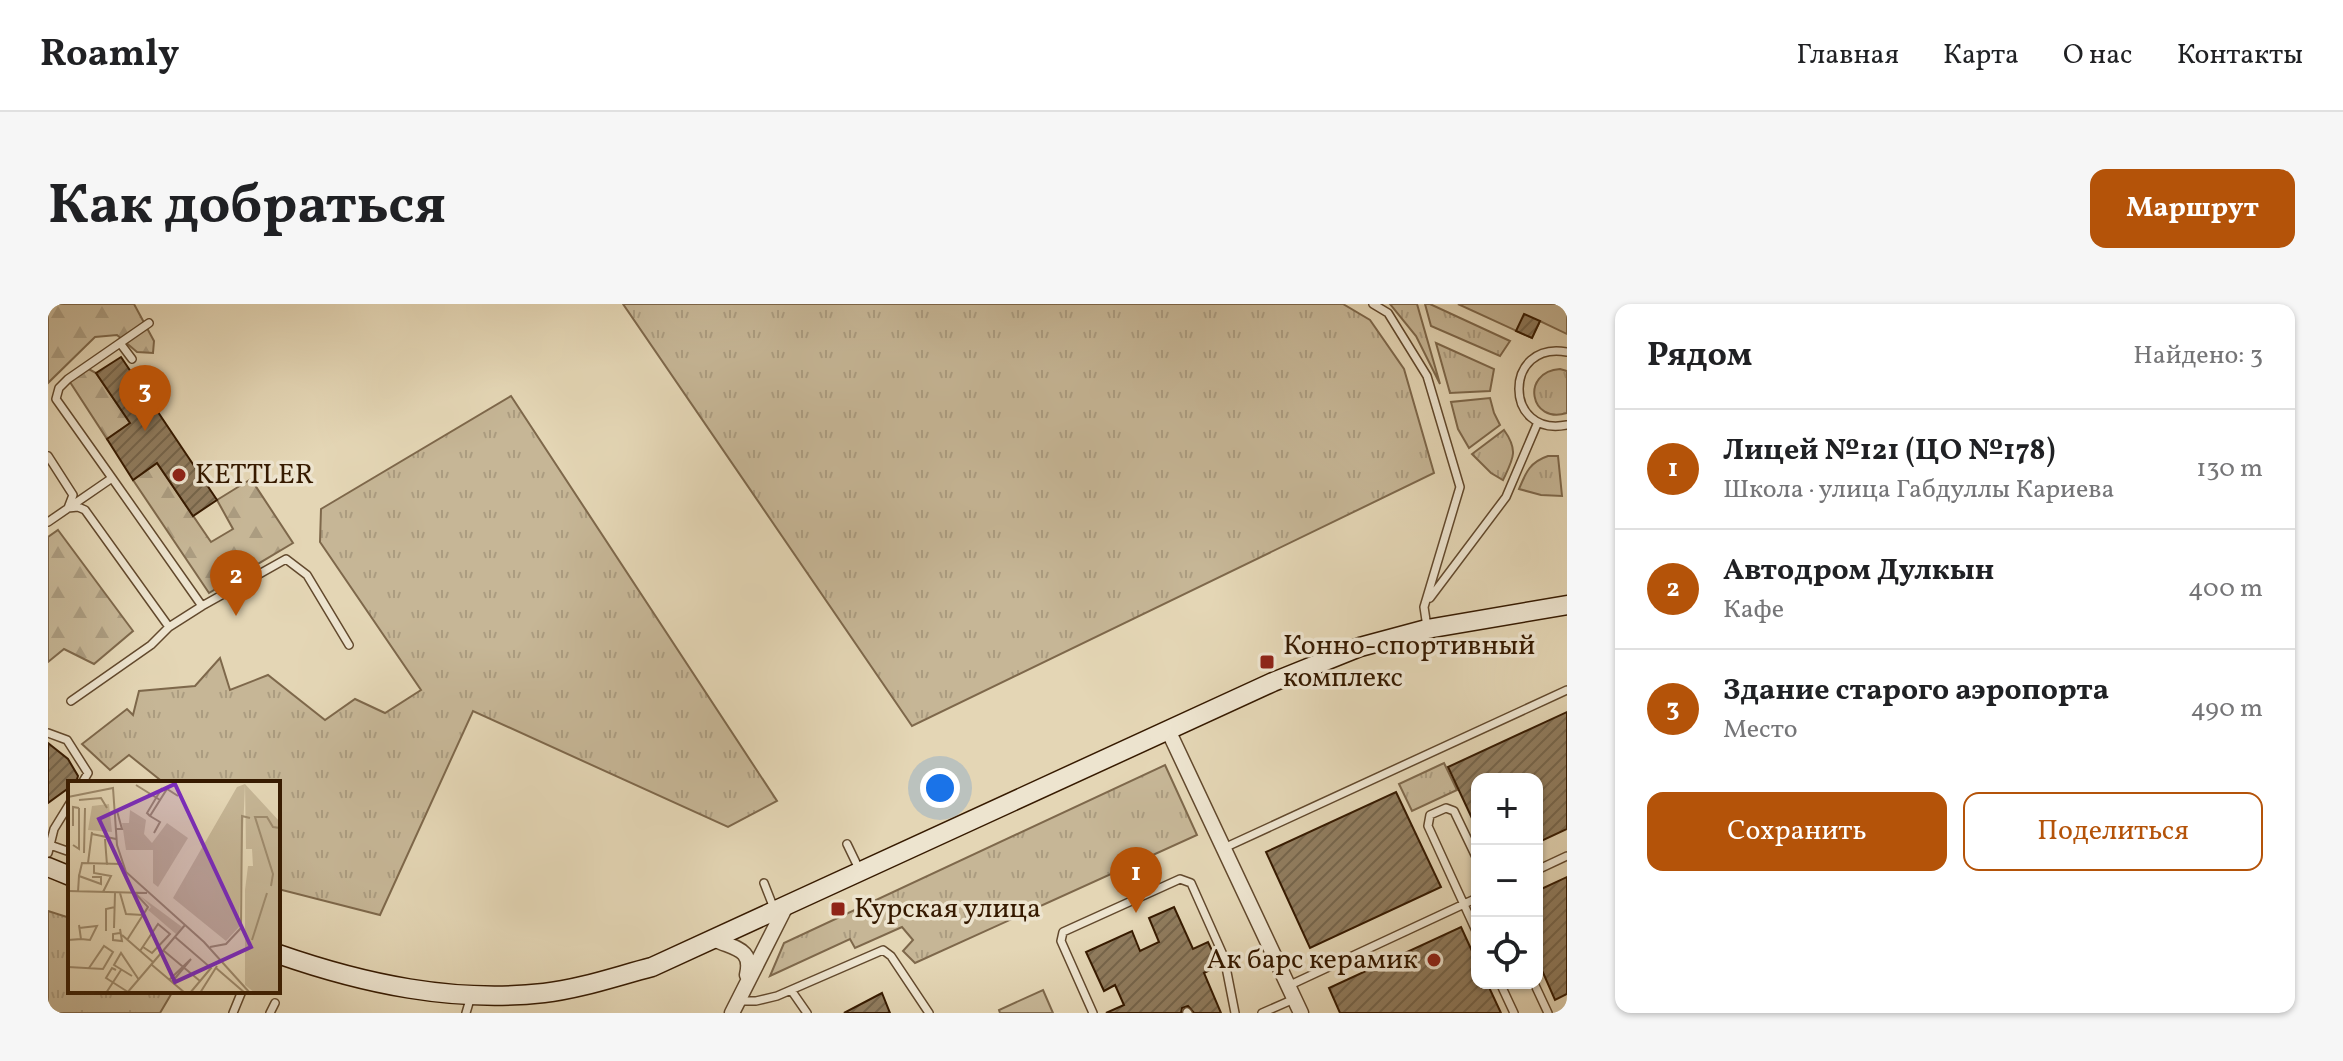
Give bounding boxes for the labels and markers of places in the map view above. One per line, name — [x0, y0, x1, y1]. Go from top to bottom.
pin: 3 — [119, 365, 171, 431]
place label: KETTLER — [195, 456, 314, 495]
marker: KETTLER — [170, 466, 188, 484]
pin: 2 — [210, 550, 262, 616]
place label: Конно-спортивный комплекс — [1283, 627, 1535, 698]
marker: Конно-спортивный комплекс — [1258, 653, 1276, 671]
pin: 1 — [1110, 847, 1162, 913]
place label: Курская улица — [854, 890, 1041, 929]
marker: Курская улица — [829, 900, 847, 918]
place label: Ак барс керамик — [1207, 941, 1418, 980]
marker: Ак барс керамик — [1425, 951, 1443, 969]

